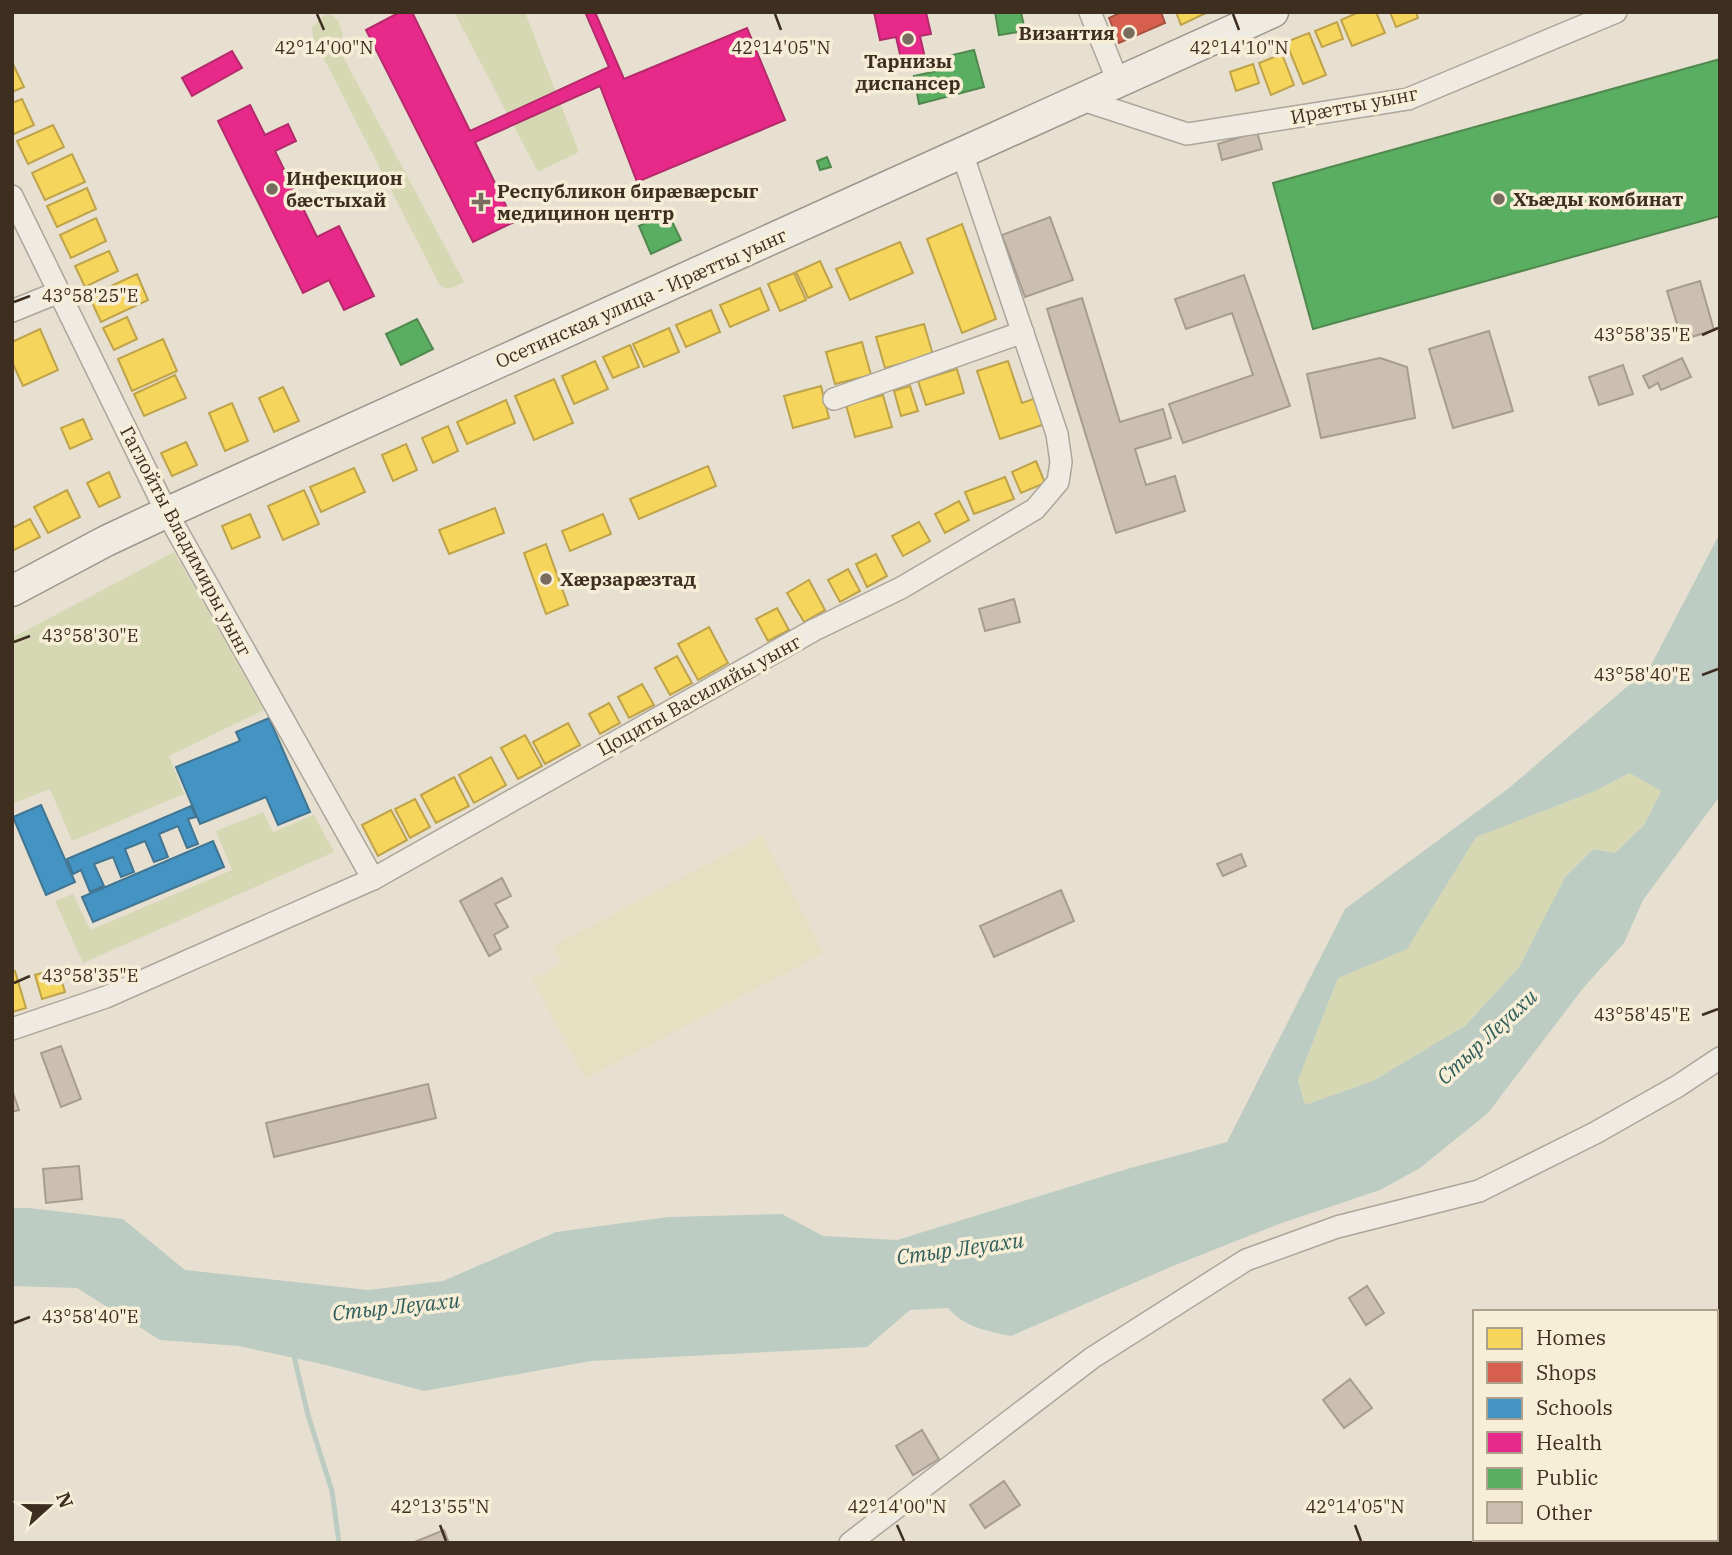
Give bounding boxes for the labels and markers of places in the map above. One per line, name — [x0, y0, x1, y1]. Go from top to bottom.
place label: Византия — [1019, 21, 1115, 45]
marker: Византия — [1121, 25, 1137, 41]
marker: Тарнизы диспансер — [900, 31, 916, 47]
place label: Тарнизы диспансер — [856, 49, 960, 95]
place label: Инфекцион бæстыхай — [286, 166, 403, 212]
place label: Республикон бирæвæрсыг медицинон центр — [497, 179, 759, 225]
marker: Инфекцион бæстыхай — [264, 181, 280, 197]
place label: Хъæды комбинат — [1513, 187, 1683, 211]
marker: Хъæды комбинат — [1491, 191, 1507, 207]
marker: Республикон бирæвæрсыг медицинон центр — [471, 192, 491, 212]
place label: Хæрзарæзтад — [560, 567, 697, 591]
marker: Хæрзарæзтад — [538, 571, 554, 587]

